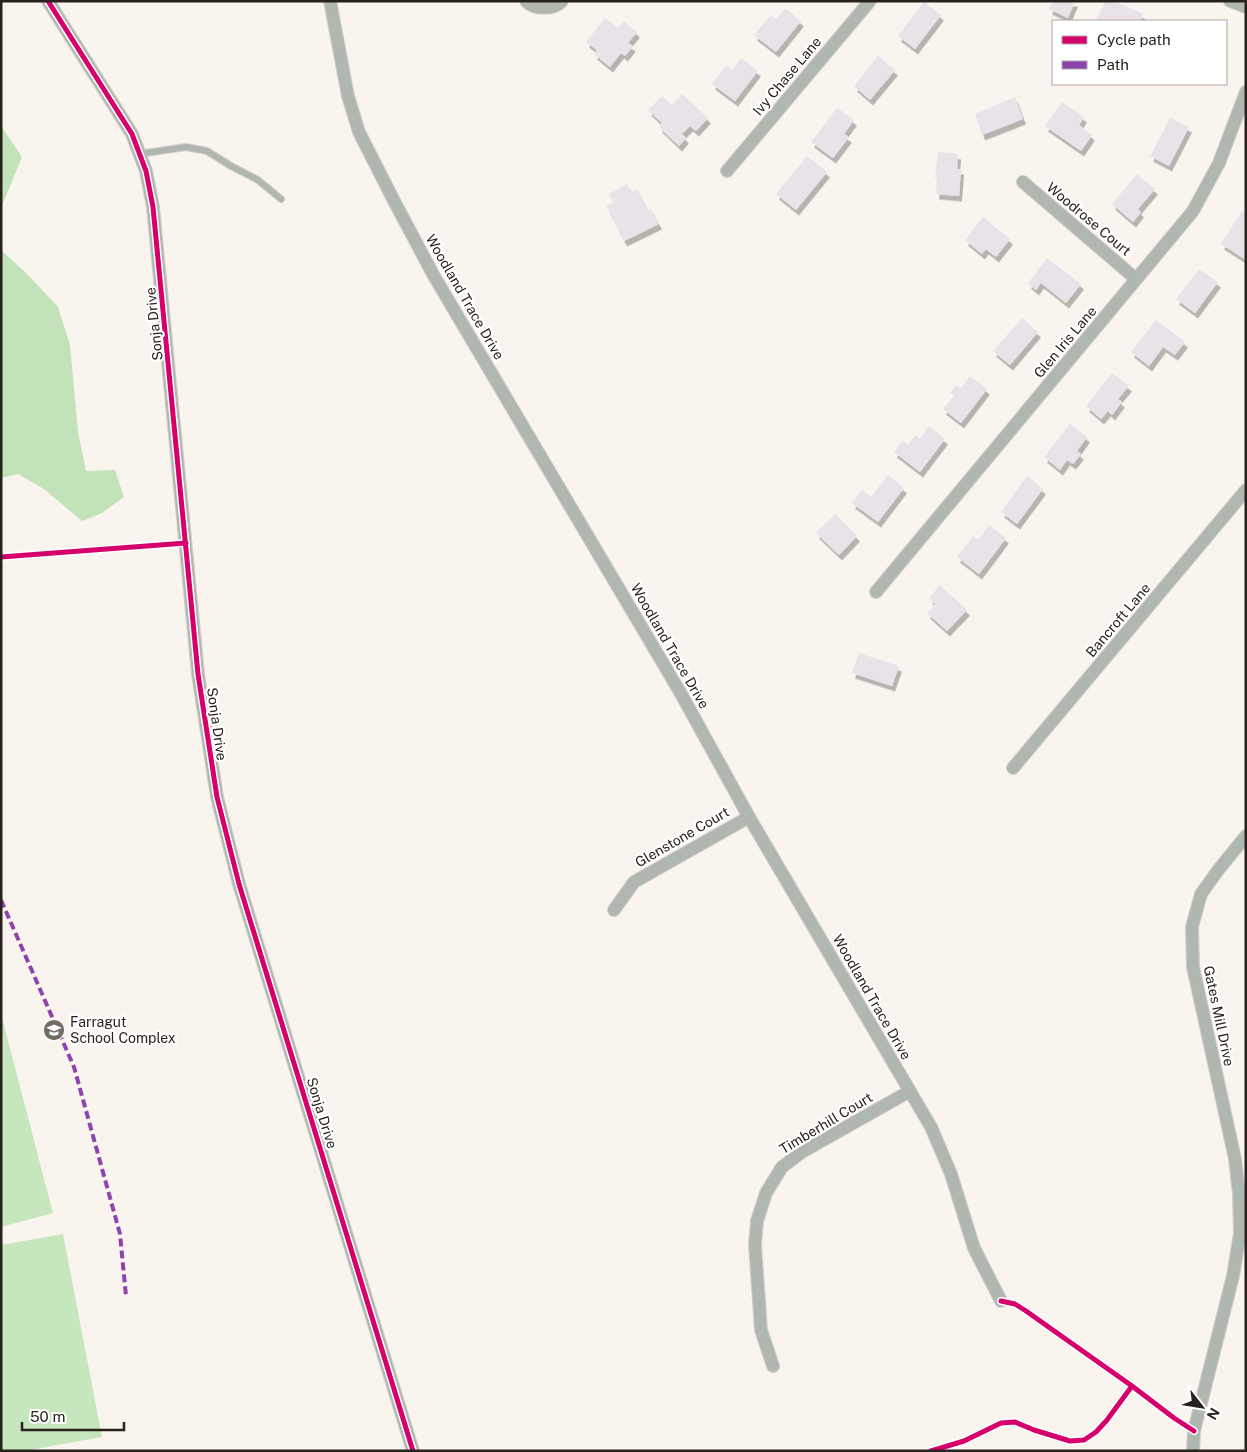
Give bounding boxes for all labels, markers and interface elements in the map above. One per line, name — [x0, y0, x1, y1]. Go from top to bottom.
legend — [1052, 20, 1227, 85]
text: Cycle path — [1097, 31, 1171, 48]
street label: Ivy Chase Lane — [750, 34, 824, 118]
text: Path — [1097, 56, 1129, 73]
street label: Woodrose Court — [1044, 179, 1134, 259]
street label: Woodland Trace Drive — [423, 232, 507, 362]
street label: Sonja Drive — [142, 286, 166, 361]
street label: Glen Iris Lane — [1030, 303, 1100, 381]
street label: Bancroft Lane — [1083, 580, 1154, 660]
street label: Woodland Trace Drive — [628, 581, 712, 711]
street label: Sonja Drive — [204, 686, 230, 762]
street label: Glenstone Court — [632, 804, 732, 870]
street label: Woodland Trace Drive — [830, 932, 914, 1062]
street label: Gates Mill Drive — [1201, 964, 1237, 1068]
place label: Farragut School Complex — [70, 1014, 176, 1046]
school or university icon: Farragut School Complex — [42, 1018, 66, 1042]
street label: Sonja Drive — [304, 1075, 340, 1151]
street label: Timberhill Court — [777, 1089, 875, 1157]
north arrow — [1177, 1382, 1227, 1432]
scale bar — [22, 1400, 125, 1432]
text: N — [1203, 1405, 1223, 1423]
text: 50 m — [30, 1408, 65, 1425]

